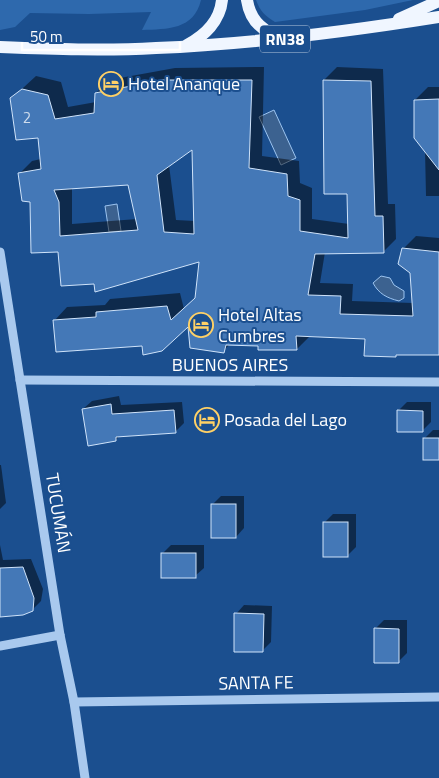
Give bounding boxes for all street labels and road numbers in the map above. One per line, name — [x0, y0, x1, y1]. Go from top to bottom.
road number: RN38 — [260, 26, 310, 52]
street label: BUENOS AIRES — [172, 351, 288, 378]
street label: TUCUMÁN — [39, 471, 78, 555]
street label: SANTA FE — [218, 668, 294, 697]

